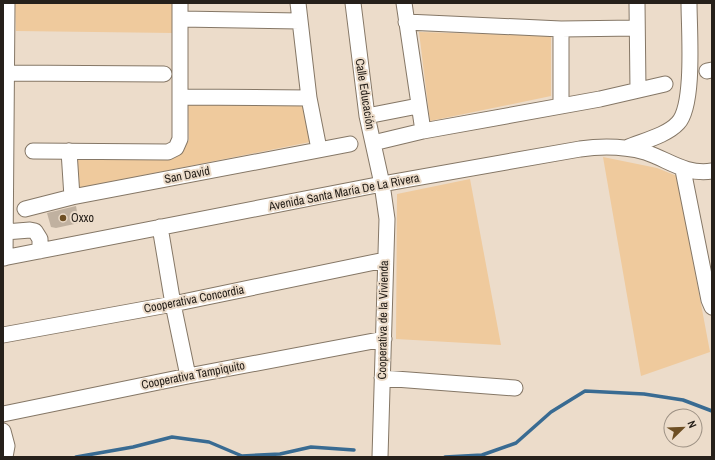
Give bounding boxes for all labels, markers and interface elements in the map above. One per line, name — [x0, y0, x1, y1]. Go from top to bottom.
street label: Calle Educación — [351, 57, 379, 131]
street label: San David — [163, 163, 211, 187]
street label: Avenida Santa María De La Rivera — [266, 169, 421, 215]
place label: Oxxo — [71, 210, 94, 226]
marker: Oxxo — [58, 213, 68, 223]
street label: Cooperativa de la Vivienda — [374, 260, 392, 380]
street label: Cooperativa Concordia — [143, 281, 246, 317]
street label: Cooperativa Tampiquito — [140, 357, 246, 393]
north arrow — [663, 408, 703, 448]
text: N — [684, 418, 700, 430]

